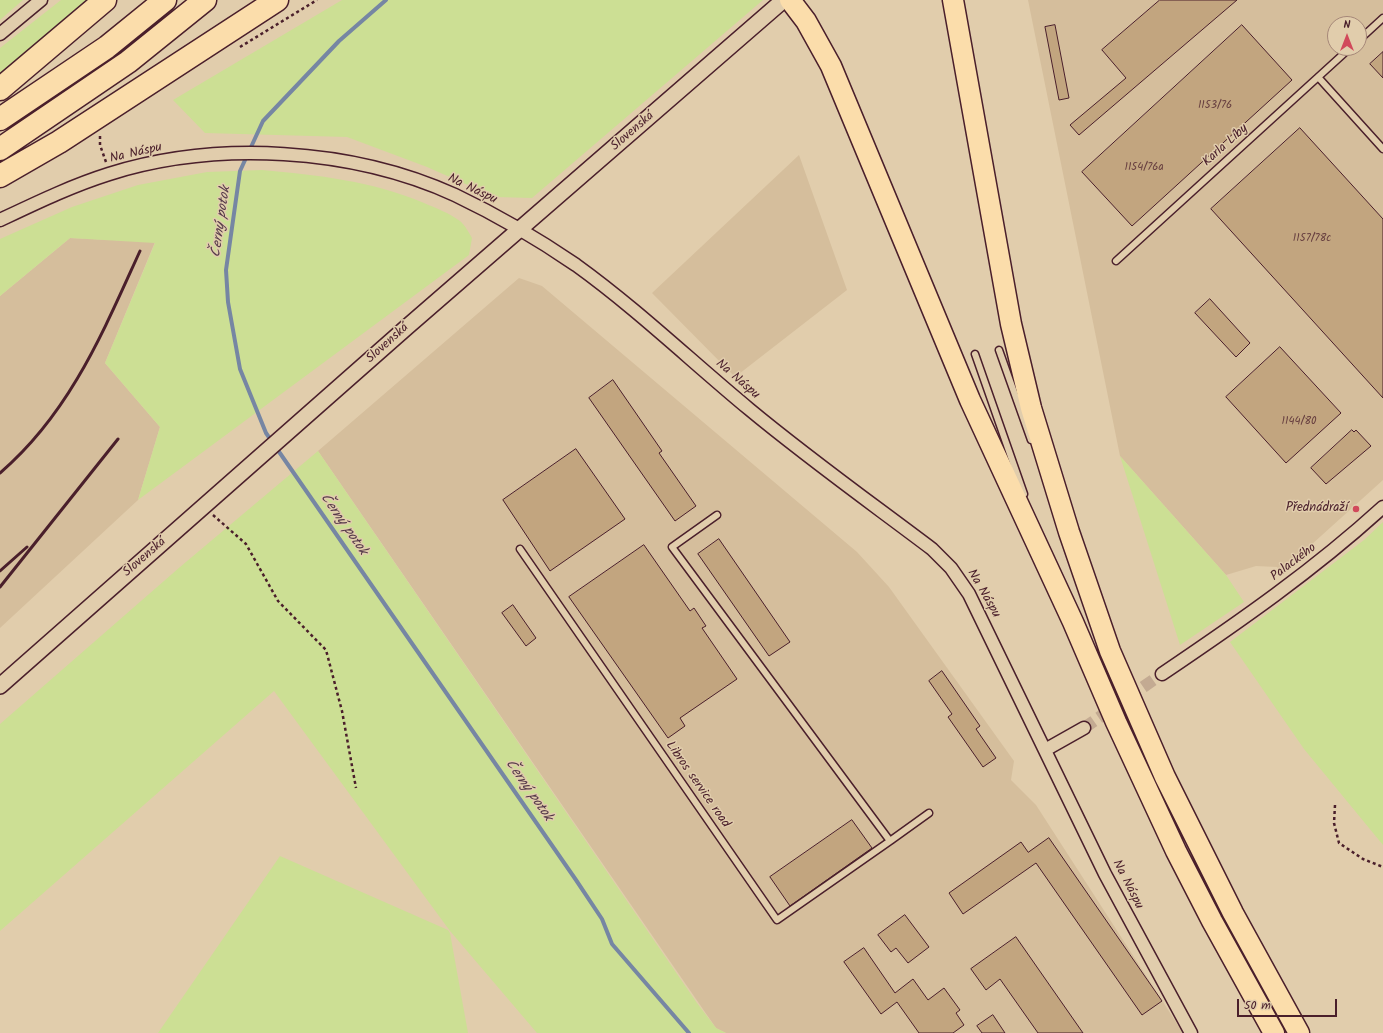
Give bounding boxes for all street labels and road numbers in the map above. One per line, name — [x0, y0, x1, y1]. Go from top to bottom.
street label: Slovenská — [608, 109, 658, 155]
street label: Karla Líby — [1200, 122, 1252, 170]
street label: Na Náspu — [108, 140, 164, 168]
street label: Na Náspu — [445, 171, 499, 209]
street label: Slovenská — [363, 321, 413, 367]
street label: Na Náspu — [712, 357, 762, 403]
street label: Slovenská — [120, 535, 170, 581]
street label: Palackého — [1268, 541, 1320, 585]
street label: Na Náspu — [963, 567, 1003, 621]
street label: Libros service road — [661, 739, 733, 831]
street label: Na Náspu — [1108, 858, 1146, 912]

